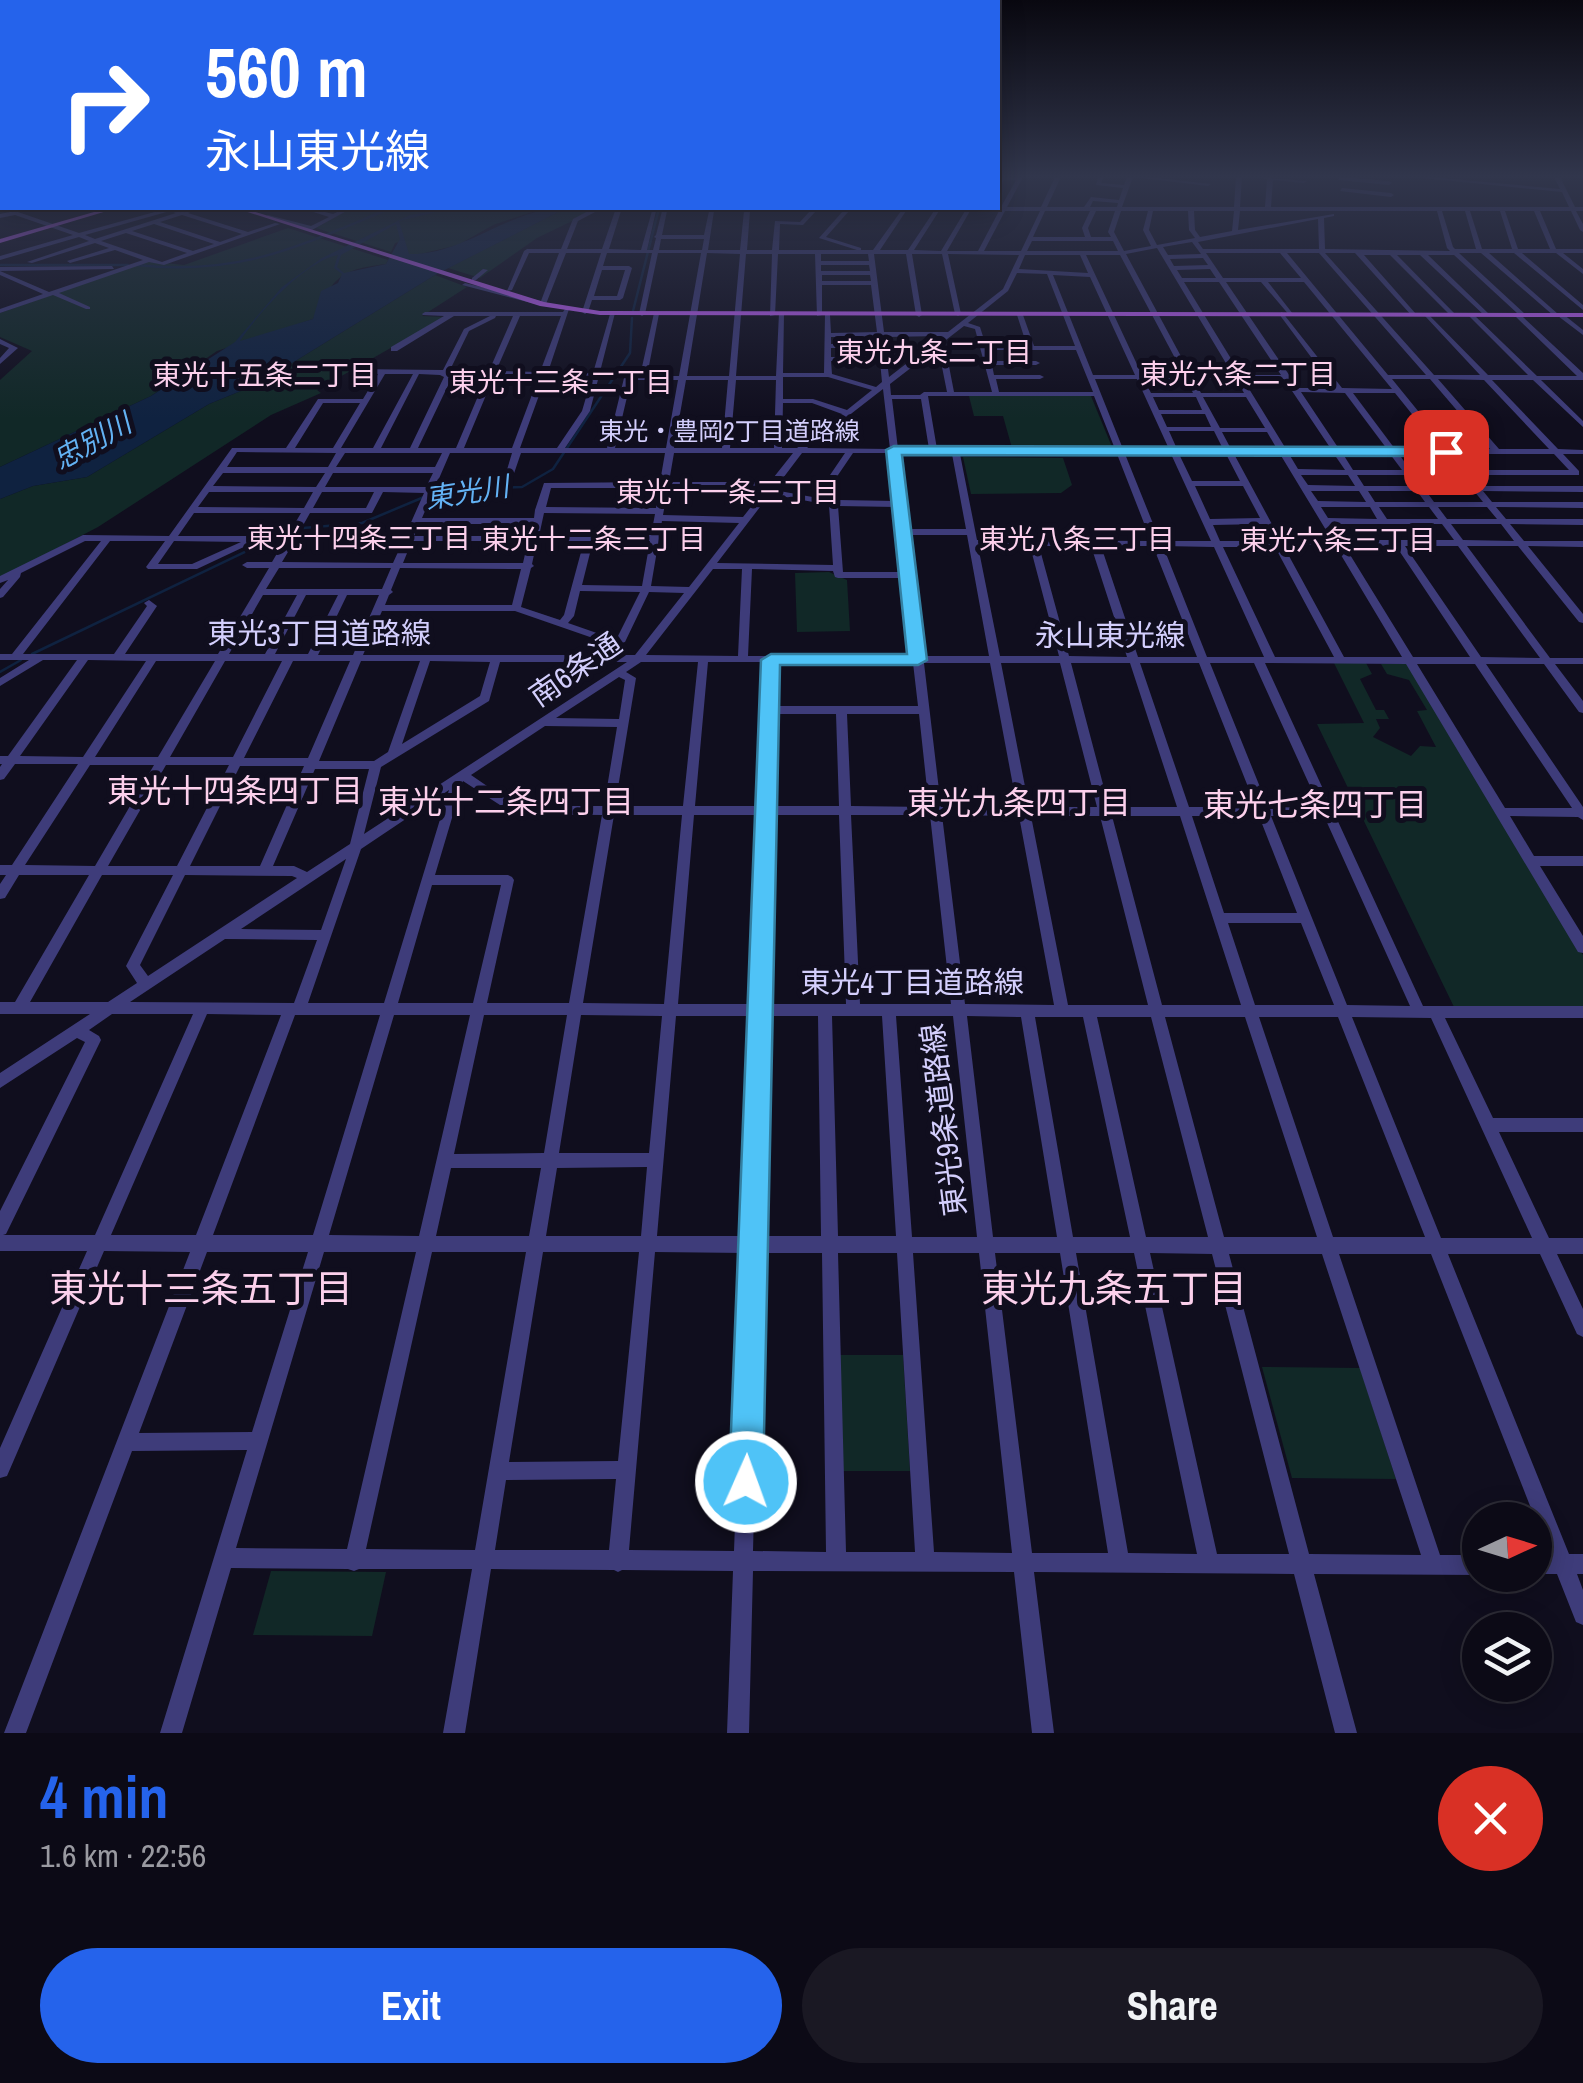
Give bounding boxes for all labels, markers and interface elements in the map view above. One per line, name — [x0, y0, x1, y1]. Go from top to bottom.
text: 560 m — [205, 25, 368, 119]
icon: right — [40, 40, 170, 170]
text: 永山東光線 — [205, 120, 430, 181]
district label: 東光九条二丁目 — [836, 333, 1032, 371]
district label: 東光六条二丁目 — [1140, 355, 1336, 393]
district label: 東光十五条二丁目 — [153, 356, 377, 394]
district label: 東光十三条二丁目 — [449, 363, 673, 401]
water label: 忠別川 — [46, 403, 141, 478]
pin — [1404, 410, 1489, 495]
street label: 東光・豊岡2丁目道路線 — [598, 414, 860, 448]
icon: arrive — [1419, 425, 1474, 480]
water label: 東光川 — [423, 466, 514, 517]
district label: 東光十一条三丁目 — [616, 473, 840, 511]
district label: 東光十四条三丁目 — [247, 519, 471, 557]
district label: 東光十二条三丁目 — [482, 520, 706, 558]
district label: 東光八条三丁目 — [979, 520, 1175, 558]
district label: 東光六条三丁目 — [1240, 521, 1436, 559]
street label: 東光3丁目道路線 — [207, 613, 431, 653]
street label: 永山東光線 — [1035, 615, 1185, 655]
street label: 南6条通 — [521, 623, 629, 715]
district label: 東光十四条四丁目 — [107, 769, 363, 812]
district label: 東光十二条四丁目 — [378, 780, 634, 823]
district label: 東光九条四丁目 — [907, 781, 1131, 824]
district label: 東光七条四丁目 — [1203, 783, 1427, 826]
street label: 東光4丁目道路線 — [800, 962, 1024, 1002]
street label: 東光9条道路線 — [911, 1021, 975, 1219]
district label: 東光十三条五丁目 — [49, 1263, 353, 1314]
district label: 東光九条五丁目 — [981, 1263, 1247, 1314]
position arrow — [694, 1430, 798, 1534]
north arrow — [1462, 1502, 1552, 1592]
map controls — [1462, 1502, 1552, 1702]
button: layers — [1462, 1612, 1552, 1702]
text: 4 min — [40, 1756, 169, 1837]
button: close — [1438, 1766, 1543, 1871]
text: 1.6 km · 22:56 — [40, 1834, 206, 1877]
button: Exit — [40, 1948, 782, 2063]
button: Share — [802, 1948, 1543, 2063]

